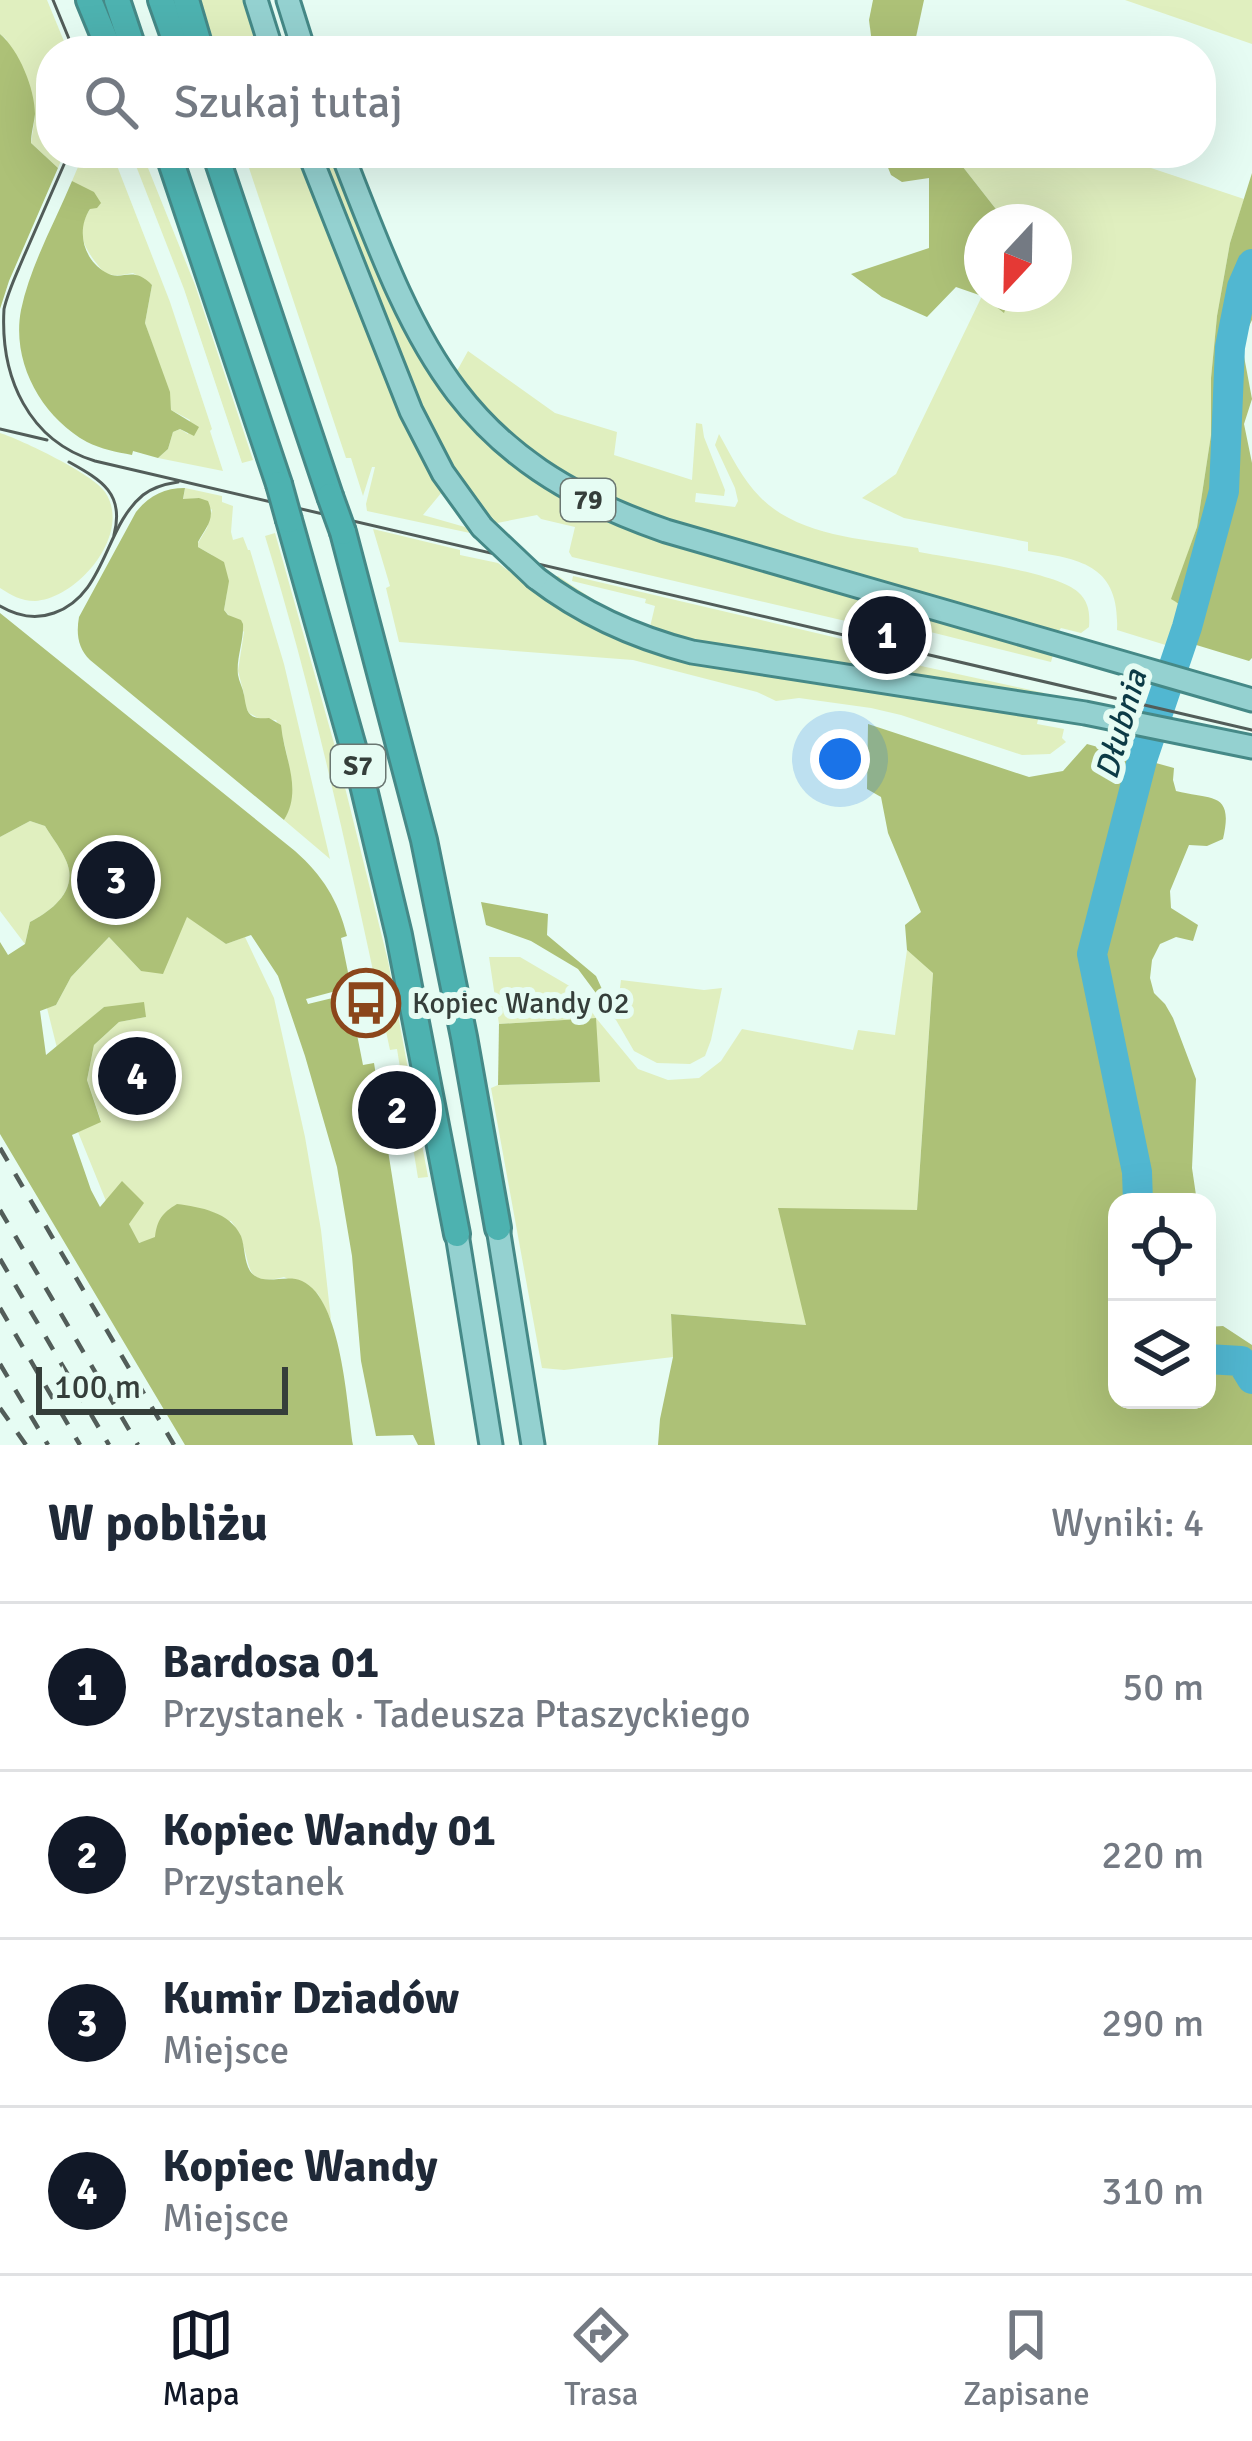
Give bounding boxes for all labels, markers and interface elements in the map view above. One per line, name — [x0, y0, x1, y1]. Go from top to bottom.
search box — [36, 36, 1216, 168]
icon: search — [78, 69, 144, 135]
text: Szukaj tutaj — [174, 75, 403, 130]
north arrow — [964, 204, 1072, 312]
road number: 79 — [561, 479, 615, 521]
pin: 1 — [848, 590, 926, 680]
water label: Dłubnia — [1086, 664, 1157, 784]
your location — [810, 729, 870, 789]
road number: S7 — [331, 745, 385, 787]
pin: 3 — [77, 835, 155, 925]
bus stop icon: Kopiec Wandy 02 — [331, 968, 401, 1038]
place label: Kopiec Wandy 02 — [412, 985, 630, 1022]
pin: 4 — [98, 1031, 176, 1121]
pin: 2 — [358, 1065, 436, 1155]
map controls — [1108, 1193, 1216, 1409]
button: locate — [1108, 1193, 1216, 1301]
button: layers — [1108, 1301, 1216, 1409]
scale bar — [36, 1361, 288, 1414]
text: 100 m — [54, 1367, 141, 1408]
text: W pobliżu — [48, 1492, 268, 1555]
text: Wyniki: 4 — [1051, 1499, 1204, 1547]
text: Bardosa 01 — [162, 1635, 379, 1690]
text: 1 — [76, 1663, 98, 1711]
text: 50 m — [1122, 1663, 1204, 1711]
text: Przystanek · Tadeusza Ptaszyckiego — [162, 1690, 751, 1738]
text: Kopiec Wandy 01 — [162, 1803, 496, 1858]
text: 2 — [76, 1831, 98, 1879]
text: 220 m — [1101, 1831, 1204, 1879]
text: Przystanek — [162, 1858, 345, 1906]
text: Kumir Dziadów — [162, 1971, 459, 2026]
text: 3 — [76, 1999, 98, 2047]
text: 290 m — [1101, 1999, 1204, 2047]
text: Miejsce — [162, 2026, 289, 2074]
text: Kopiec Wandy — [162, 2139, 438, 2194]
text: 4 — [76, 2167, 98, 2215]
text: 310 m — [1101, 2167, 1204, 2215]
text: Miejsce — [162, 2194, 289, 2242]
tab: Mapa — [162, 2302, 240, 2415]
tab: Trasa — [564, 2302, 639, 2415]
tab: Zapisane — [963, 2302, 1090, 2415]

